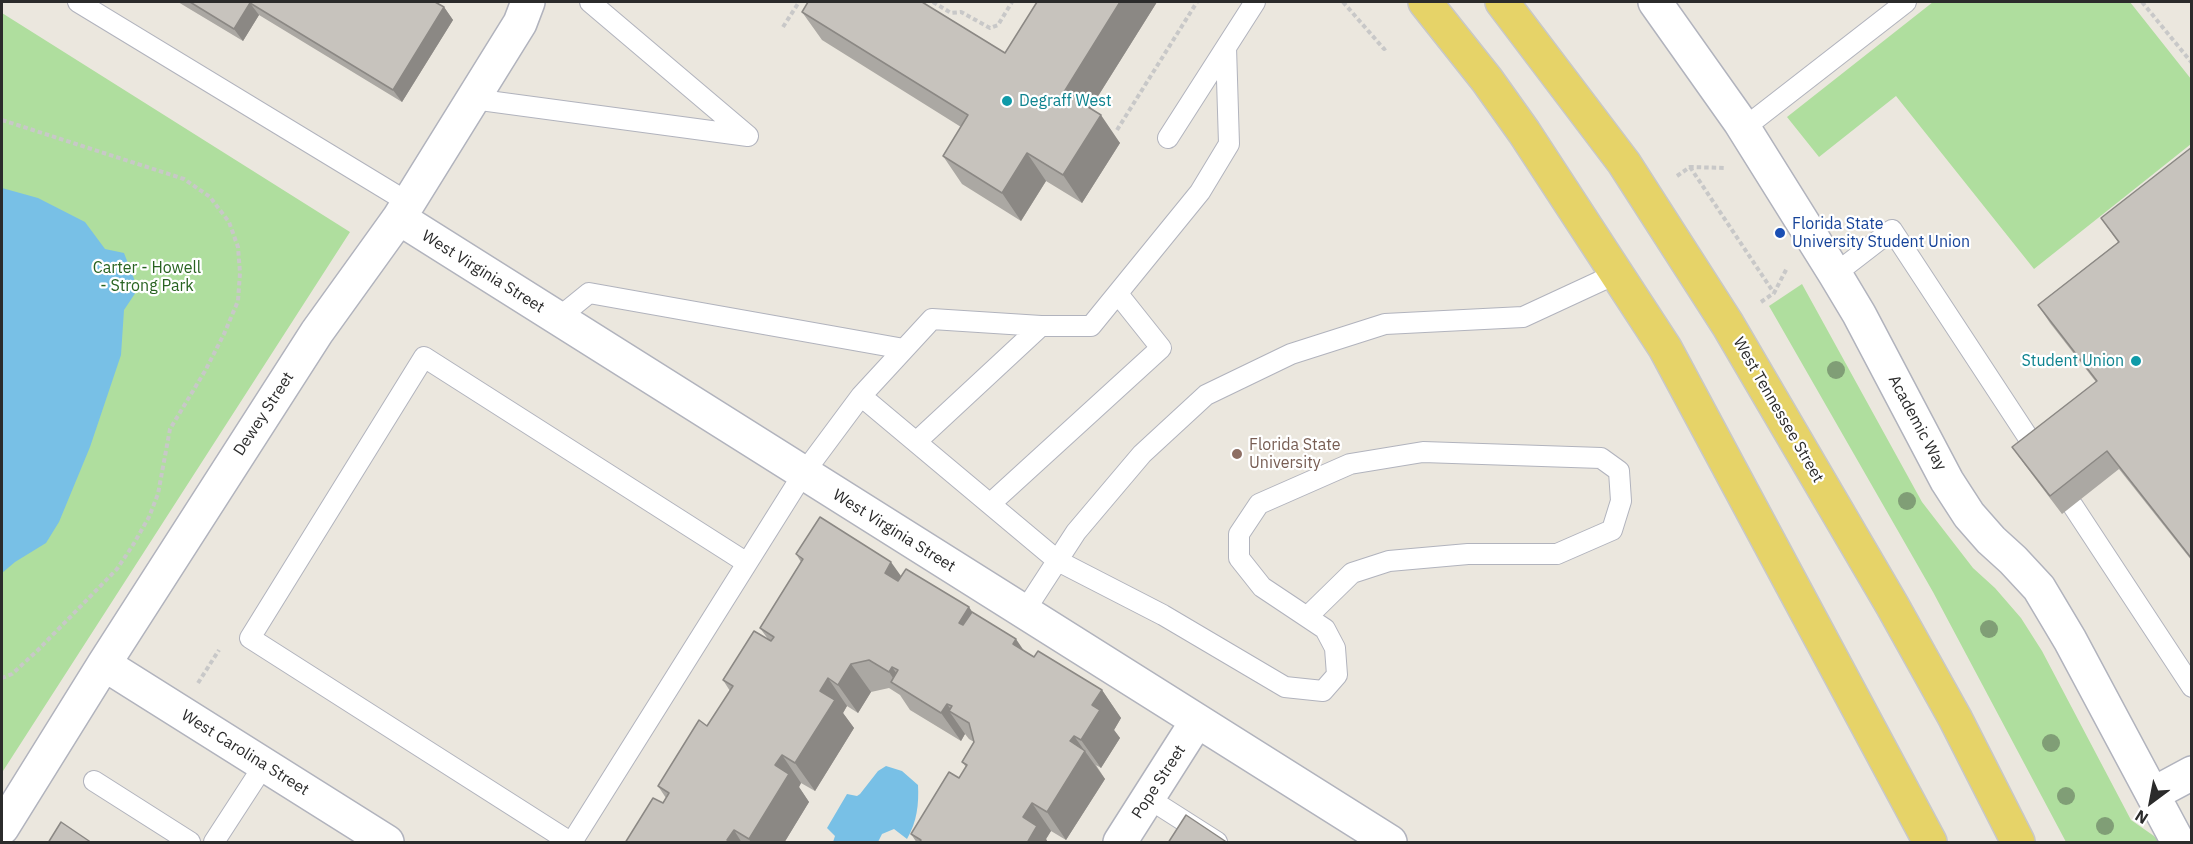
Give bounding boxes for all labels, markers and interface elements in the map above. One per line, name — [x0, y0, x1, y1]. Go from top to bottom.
place label: Degraff West — [1019, 91, 1112, 111]
marker: Degraff West — [1000, 94, 1014, 108]
place label: Florida State University Student Union — [1792, 214, 1970, 252]
marker: Florida State University Student Union — [1773, 226, 1787, 240]
street label: West Virginia Street — [418, 227, 548, 317]
park label: Carter - Howell - Strong Park — [93, 258, 201, 296]
street label: West Tennessee Street — [1729, 334, 1827, 486]
place label: Student Union — [2021, 351, 2124, 371]
marker: Student Union — [2129, 354, 2143, 368]
street label: Dewey Street — [230, 369, 298, 459]
street label: Academic Way — [1884, 372, 1950, 474]
place label: Florida State University — [1249, 435, 1341, 473]
marker: Florida State University — [1230, 447, 1244, 461]
street label: West Virginia Street — [829, 486, 959, 576]
street label: West Carolina Street — [178, 706, 312, 800]
street label: Pope Street — [1128, 742, 1190, 822]
north arrow — [2121, 772, 2181, 832]
text: N — [2131, 806, 2152, 829]

